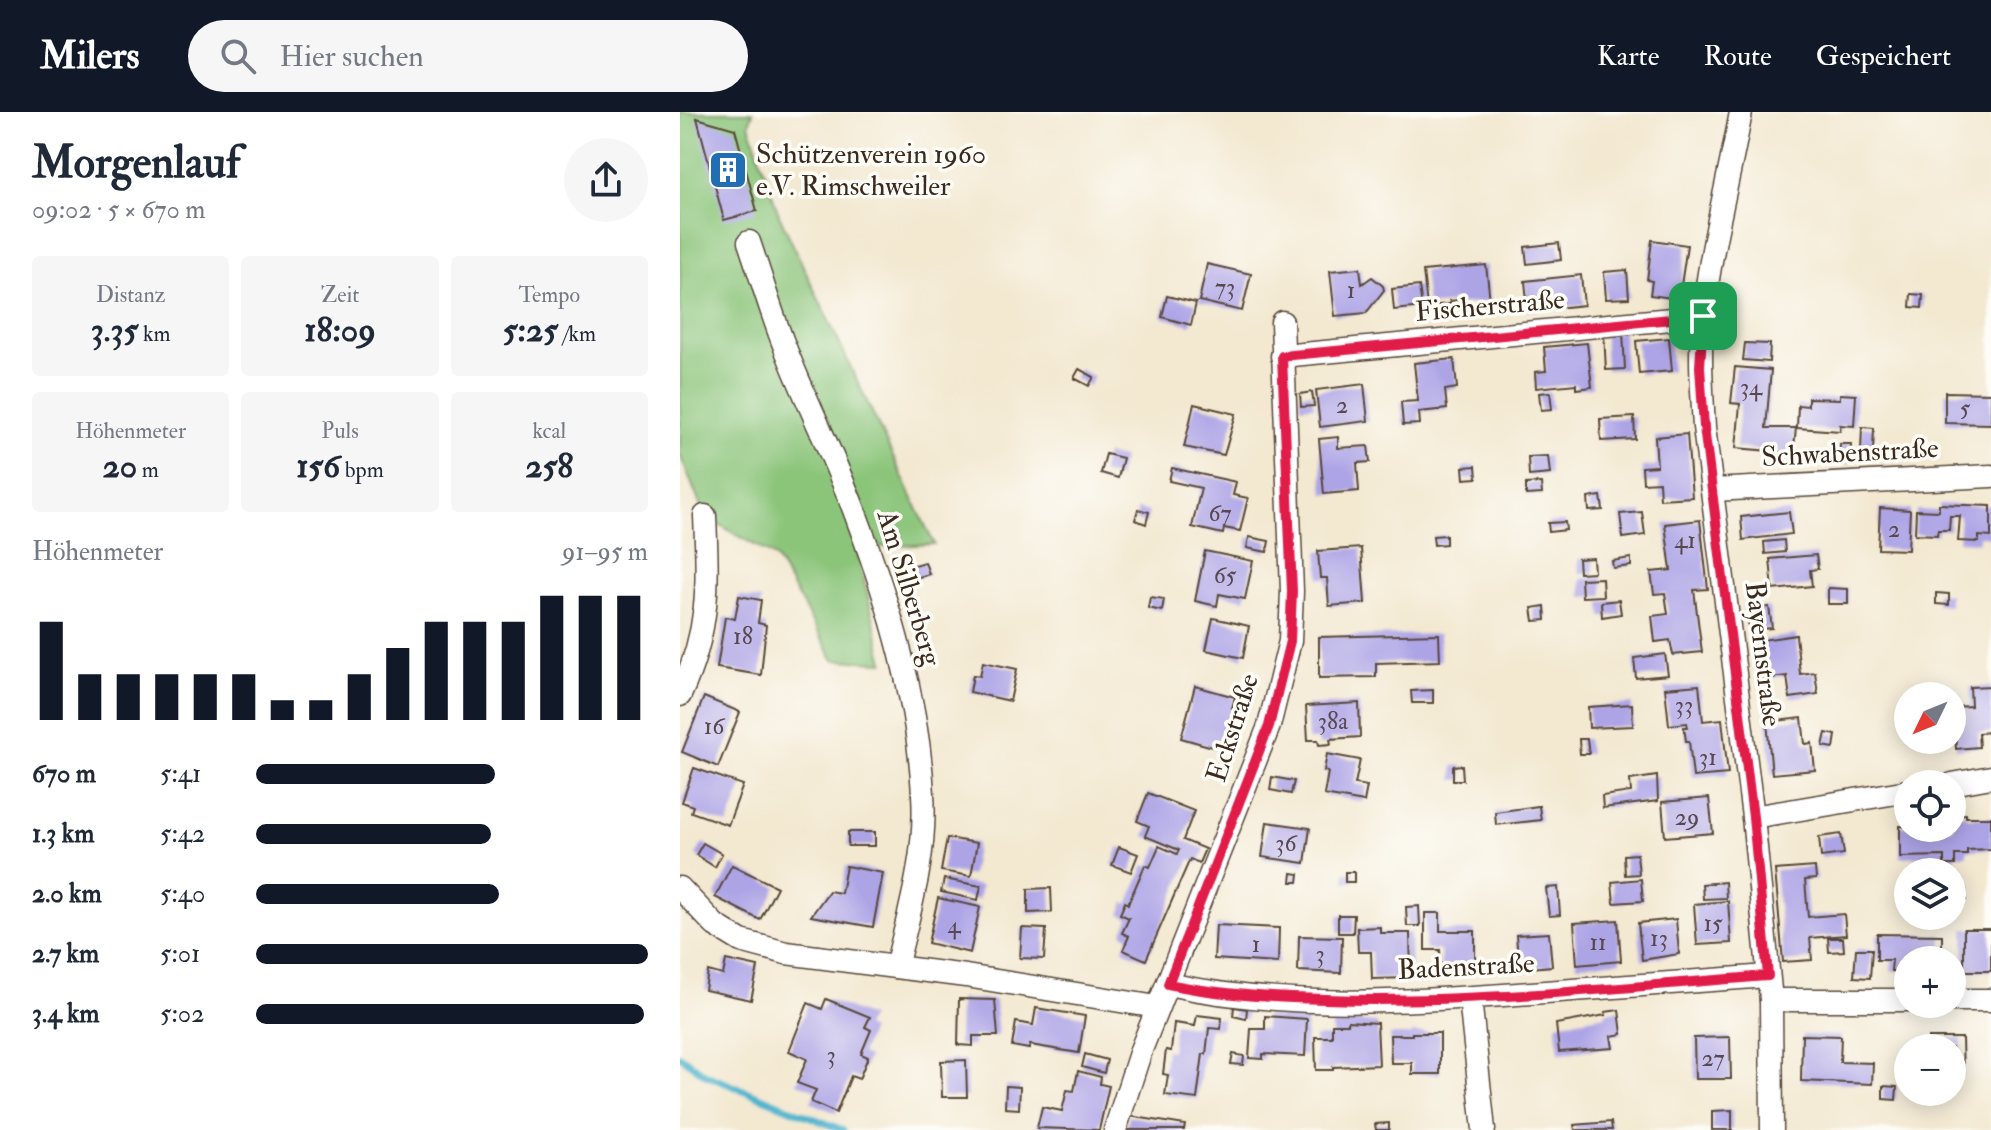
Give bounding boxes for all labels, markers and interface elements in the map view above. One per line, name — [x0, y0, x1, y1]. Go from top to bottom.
search box — [188, 20, 748, 92]
text: Milers — [40, 32, 140, 80]
icon: search — [216, 34, 260, 78]
text: Hier suchen — [280, 38, 424, 75]
text: Karte — [1597, 39, 1659, 74]
text: Route — [1703, 39, 1772, 74]
text: Gespeichert — [1816, 39, 1951, 74]
text: Morgenlauf — [32, 136, 240, 191]
place label: Schützenverein 1960 e.V. Rimschweiler — [756, 137, 986, 204]
button: share — [564, 138, 648, 222]
building icon: Schützenverein 1960 e.V. Rimschweiler — [707, 149, 749, 191]
text: 09:02 · 5 × 670 m — [32, 194, 205, 226]
house number: 73 — [1215, 272, 1235, 303]
house number: 1 — [1347, 275, 1355, 306]
text: Distanz — [96, 281, 165, 309]
text: Zeit — [321, 281, 359, 309]
text: Tempo — [519, 281, 580, 309]
street label: Fischerstraße — [1414, 282, 1566, 330]
pin — [1669, 282, 1737, 350]
icon: arrive — [1681, 294, 1725, 338]
text: 3.35 — [91, 309, 138, 352]
text: 18:09 — [304, 309, 376, 352]
text: 5:25 — [503, 309, 558, 352]
text: km — [138, 320, 171, 348]
text: /km — [558, 320, 596, 348]
house number: 34 — [1740, 372, 1763, 403]
house number: 2 — [1336, 390, 1348, 421]
house number: 5 — [1960, 393, 1971, 424]
text: Höhenmeter — [75, 417, 186, 445]
text: Puls — [321, 417, 359, 445]
text: kcal — [532, 417, 566, 445]
street label: Schwabenstraße — [1761, 431, 1940, 475]
text: 20 — [102, 445, 137, 488]
text: 156 — [296, 445, 340, 488]
text: 258 — [525, 445, 573, 488]
text: m — [137, 456, 159, 484]
text: bpm — [340, 456, 384, 484]
house number: 67 — [1208, 498, 1232, 529]
street label: Am Silberberg — [868, 505, 950, 671]
house number: 2 — [1888, 514, 1900, 545]
house number: 41 — [1674, 525, 1696, 556]
text: Höhenmeter — [32, 536, 163, 568]
text: 91–95 m — [562, 536, 648, 568]
house number: 65 — [1214, 560, 1237, 591]
street label: Bayernstraße — [1737, 580, 1789, 729]
house number: 18 — [733, 621, 753, 652]
street label: Eckstraße — [1199, 669, 1267, 787]
north arrow — [1894, 682, 1966, 754]
map controls — [1894, 682, 1966, 1106]
house number: 33 — [1675, 690, 1693, 721]
house number: 38a — [1318, 706, 1349, 737]
house number: 16 — [704, 711, 726, 742]
house number: 31 — [1699, 742, 1717, 773]
text: 670 m — [32, 758, 96, 790]
text: 5:41 — [160, 758, 201, 790]
button: locate — [1894, 770, 1966, 842]
house number: 29 — [1675, 802, 1699, 833]
text: 1.3 km — [32, 818, 94, 850]
text: 5:42 — [160, 818, 205, 850]
house number: 36 — [1275, 828, 1299, 859]
button: layers — [1894, 858, 1966, 930]
text: 2.0 km — [32, 878, 102, 910]
text: 5:40 — [160, 878, 205, 910]
house number: 15 — [1703, 908, 1723, 939]
house number: 4 — [948, 910, 962, 941]
house number: 13 — [1650, 923, 1668, 954]
house number: 11 — [1589, 927, 1607, 958]
house number: 1 — [1252, 929, 1260, 960]
text: 2.7 km — [32, 938, 99, 970]
text: 5:01 — [160, 938, 200, 970]
house number: 3 — [1315, 939, 1325, 970]
street label: Badenstraße — [1397, 946, 1536, 988]
button: + — [1894, 946, 1966, 1018]
text: 3.4 km — [32, 998, 99, 1030]
text: 5:02 — [160, 998, 204, 1030]
button: − — [1894, 1034, 1966, 1106]
house number: 3 — [826, 1040, 836, 1071]
house number: 27 — [1701, 1043, 1725, 1074]

